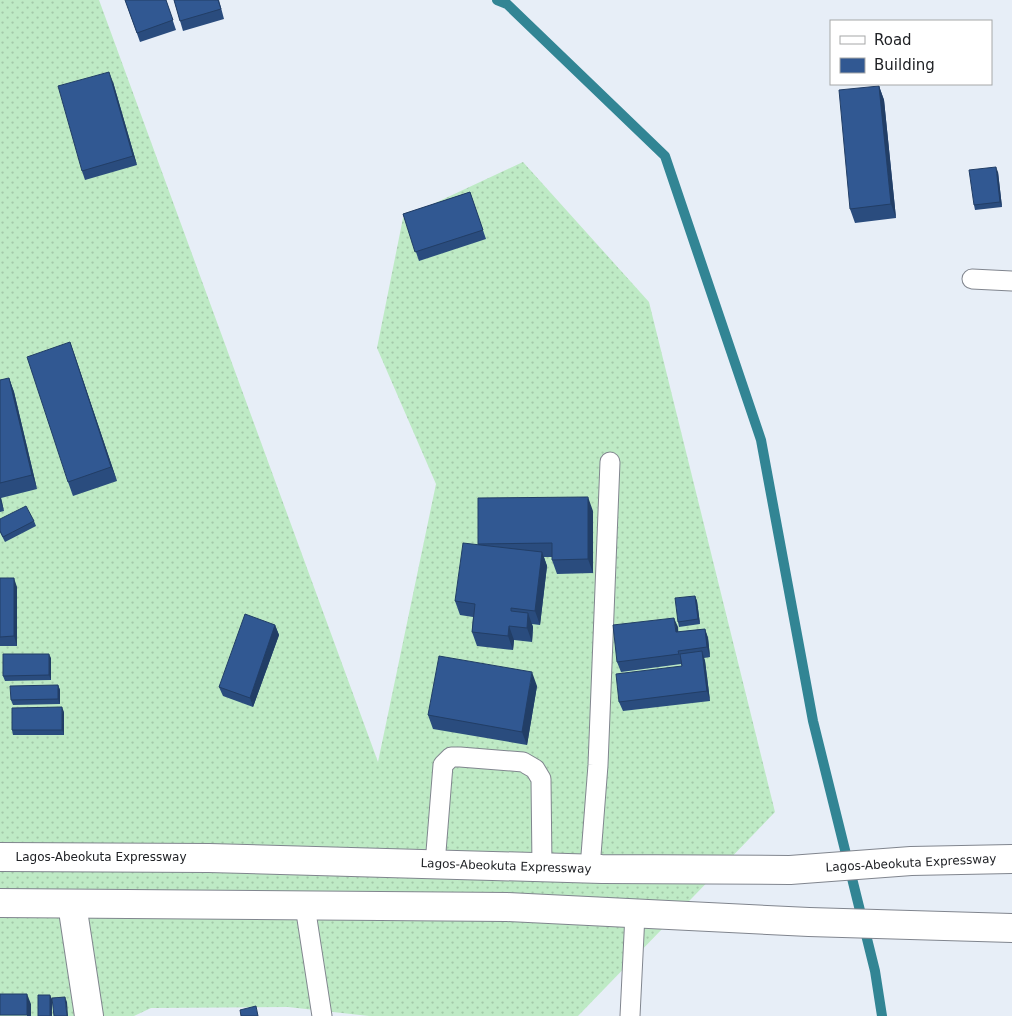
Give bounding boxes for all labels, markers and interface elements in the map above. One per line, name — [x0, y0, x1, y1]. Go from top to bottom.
legend — [830, 20, 992, 85]
text: Road — [874, 31, 912, 49]
text: Building — [874, 56, 935, 74]
street label: Lagos-Abeokuta Expressway — [15, 850, 187, 864]
street label: Lagos-Abeokuta Expressway — [825, 852, 997, 874]
street label: Lagos-Abeokuta Expressway — [420, 856, 592, 876]

